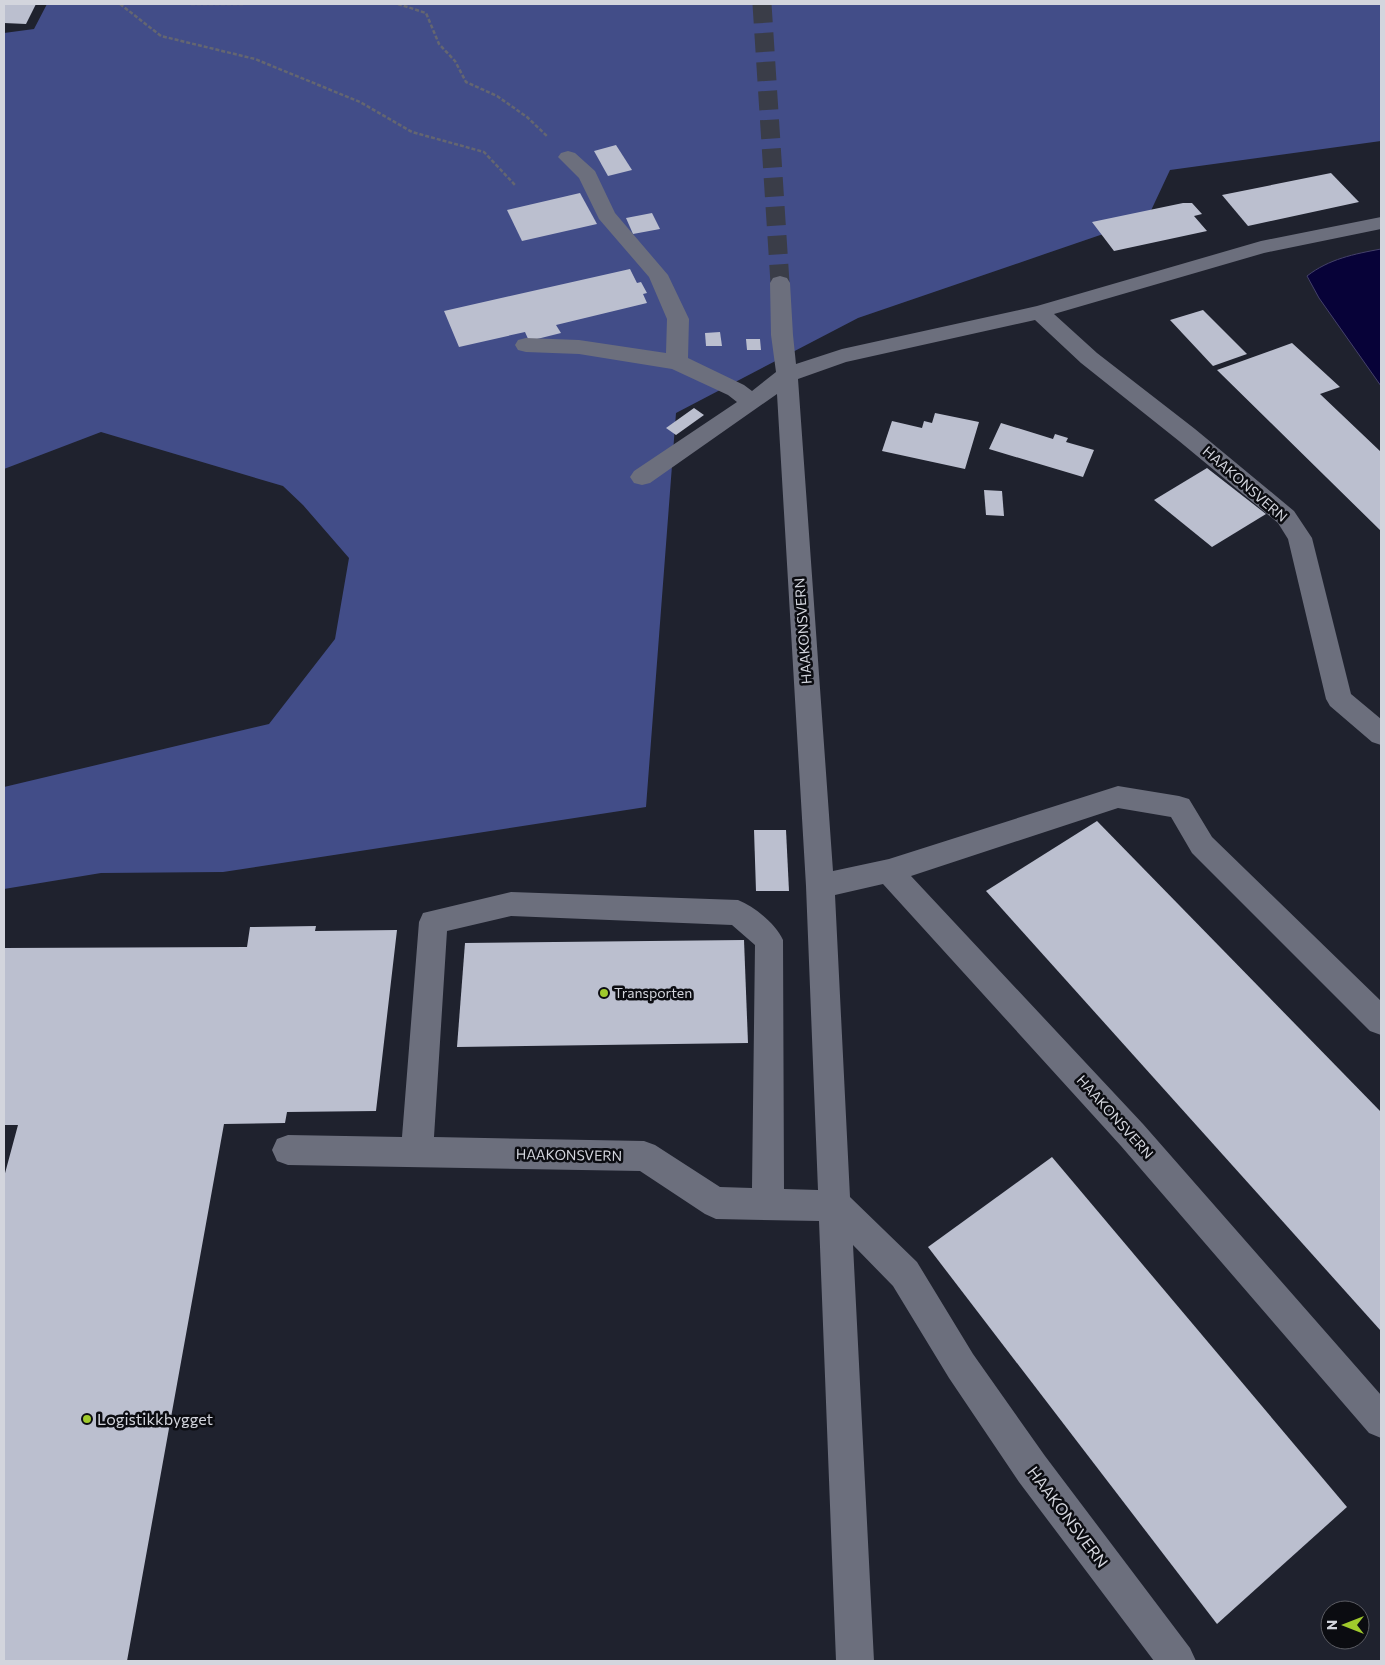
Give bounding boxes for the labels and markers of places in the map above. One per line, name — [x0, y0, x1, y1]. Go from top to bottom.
place label: Transporten — [614, 984, 692, 1001]
marker: Transporten — [598, 987, 610, 999]
place label: Logistikkbygget — [97, 1409, 214, 1428]
marker: Logistikkbygget — [81, 1413, 93, 1425]

